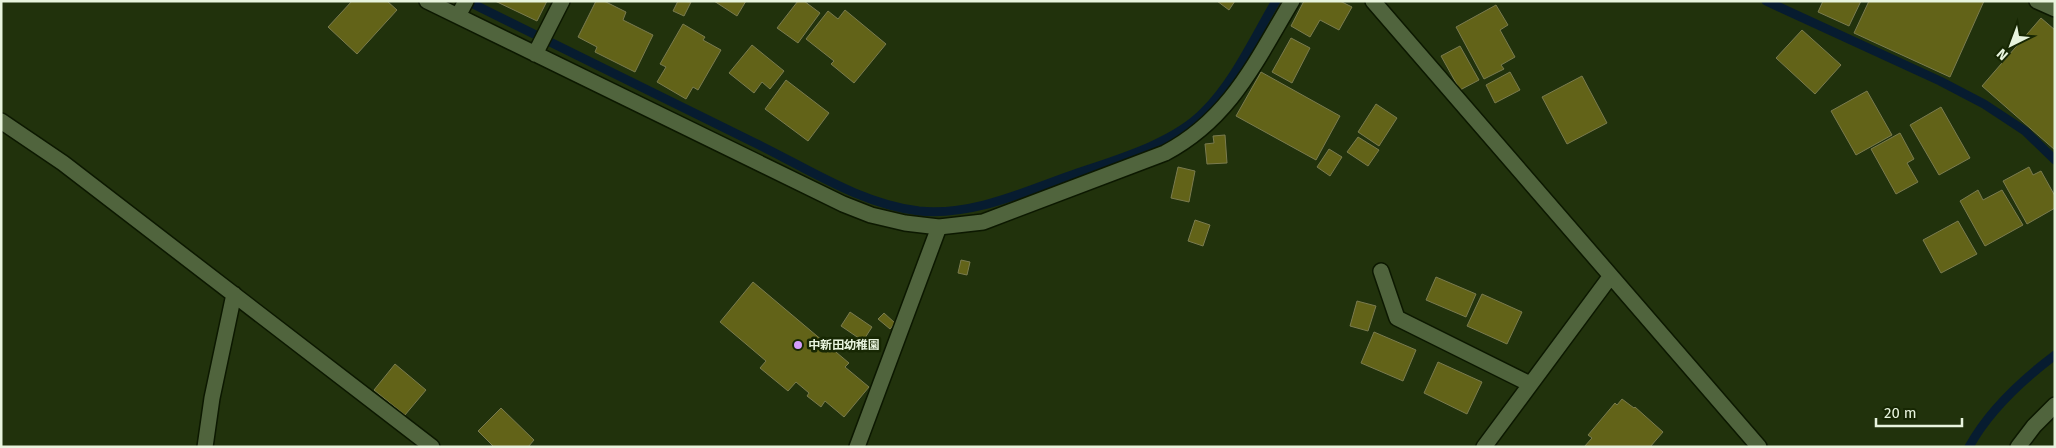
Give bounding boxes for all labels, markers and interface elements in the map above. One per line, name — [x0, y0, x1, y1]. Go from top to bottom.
north arrow — [1986, 20, 2036, 70]
text: N — [1993, 45, 2012, 64]
place label: 中新田幼稚園 — [808, 338, 880, 352]
marker: 中新田幼稚園 — [792, 339, 804, 351]
scale bar — [1876, 396, 1962, 428]
text: 20 m — [1884, 404, 1917, 422]

